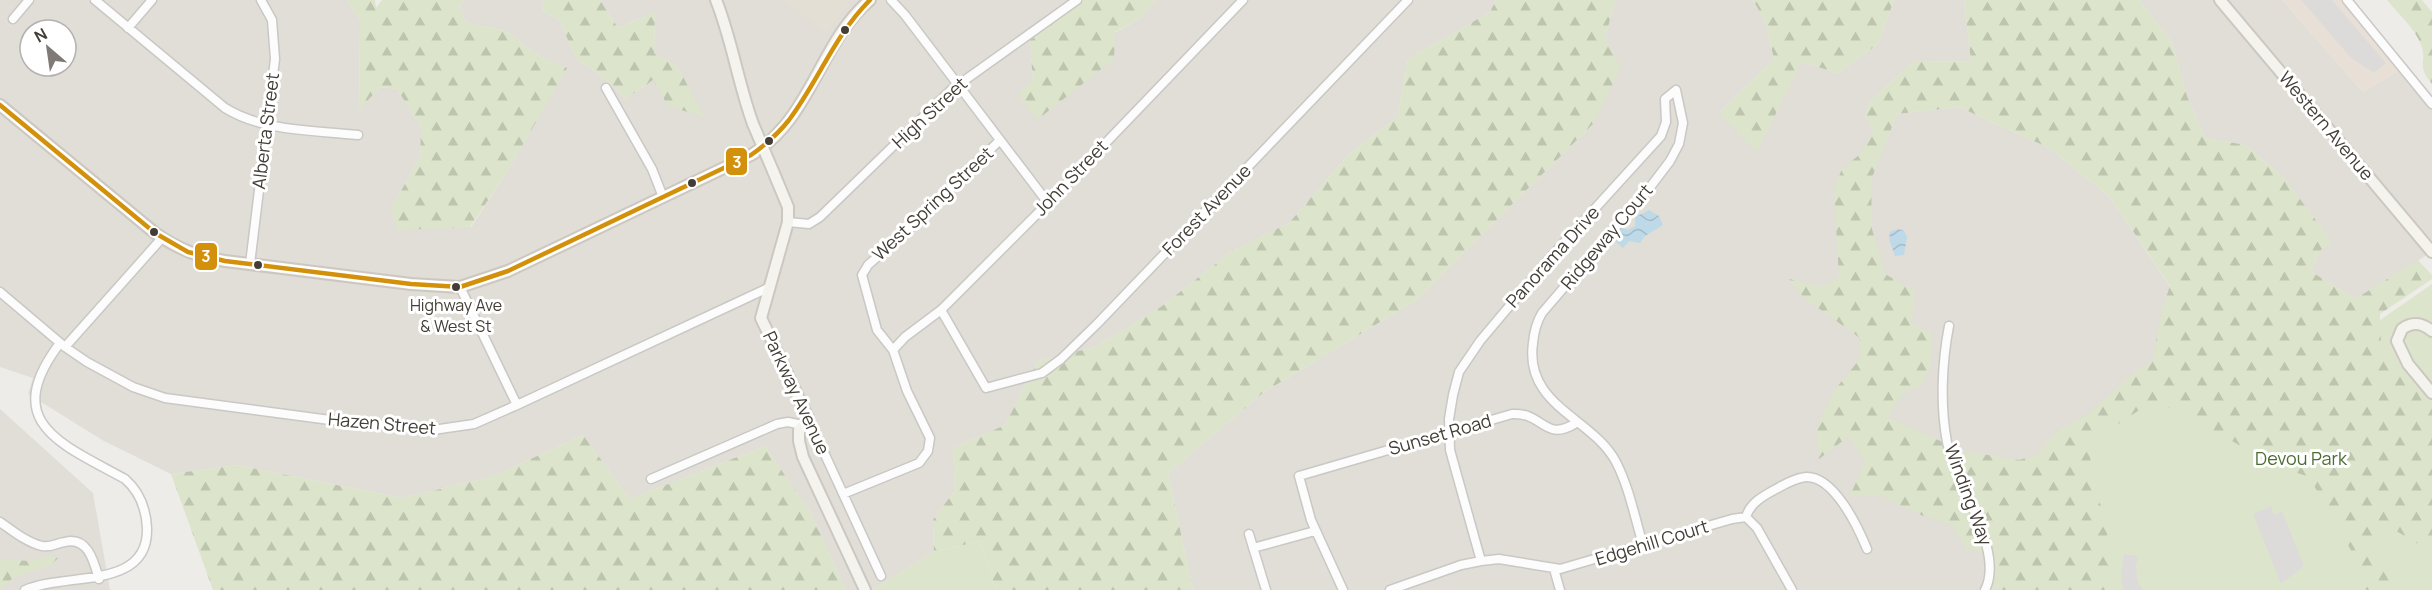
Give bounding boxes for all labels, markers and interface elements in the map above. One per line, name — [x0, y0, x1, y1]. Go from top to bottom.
north arrow — [18, 18, 78, 78]
text: N — [30, 22, 51, 47]
unlabelled marker — [839, 24, 851, 36]
street label: Western Avenue — [2274, 66, 2380, 185]
street label: Alberta Street — [246, 71, 284, 190]
street label: High Street — [887, 71, 972, 153]
street label: John Street — [1028, 134, 1113, 220]
unlabelled marker — [763, 135, 775, 147]
street label: West Spring Street — [867, 141, 998, 266]
line badge: 3 — [725, 147, 748, 176]
text: 3 — [732, 151, 742, 173]
street label: Forest Avenue — [1157, 158, 1256, 260]
unlabelled marker — [686, 177, 698, 189]
street label: Ridgeway Court — [1555, 179, 1657, 294]
street label: Panorama Drive — [1500, 200, 1604, 312]
unlabelled marker — [148, 226, 160, 238]
line badge: 3 — [194, 242, 218, 271]
text: 3 — [201, 245, 211, 267]
unlabelled marker — [252, 259, 264, 271]
marker: Highway Ave & West St — [450, 281, 462, 293]
place label: Highway Ave & West St — [410, 294, 502, 337]
street label: Parkway Avenue — [758, 327, 836, 458]
street label: Hazen Street — [327, 406, 437, 440]
street label: Sunset Road — [1386, 408, 1494, 460]
street label: Winding Way — [1940, 441, 1999, 549]
park label: Devou Park — [2255, 446, 2348, 470]
street label: Edgehill Court — [1592, 513, 1711, 571]

